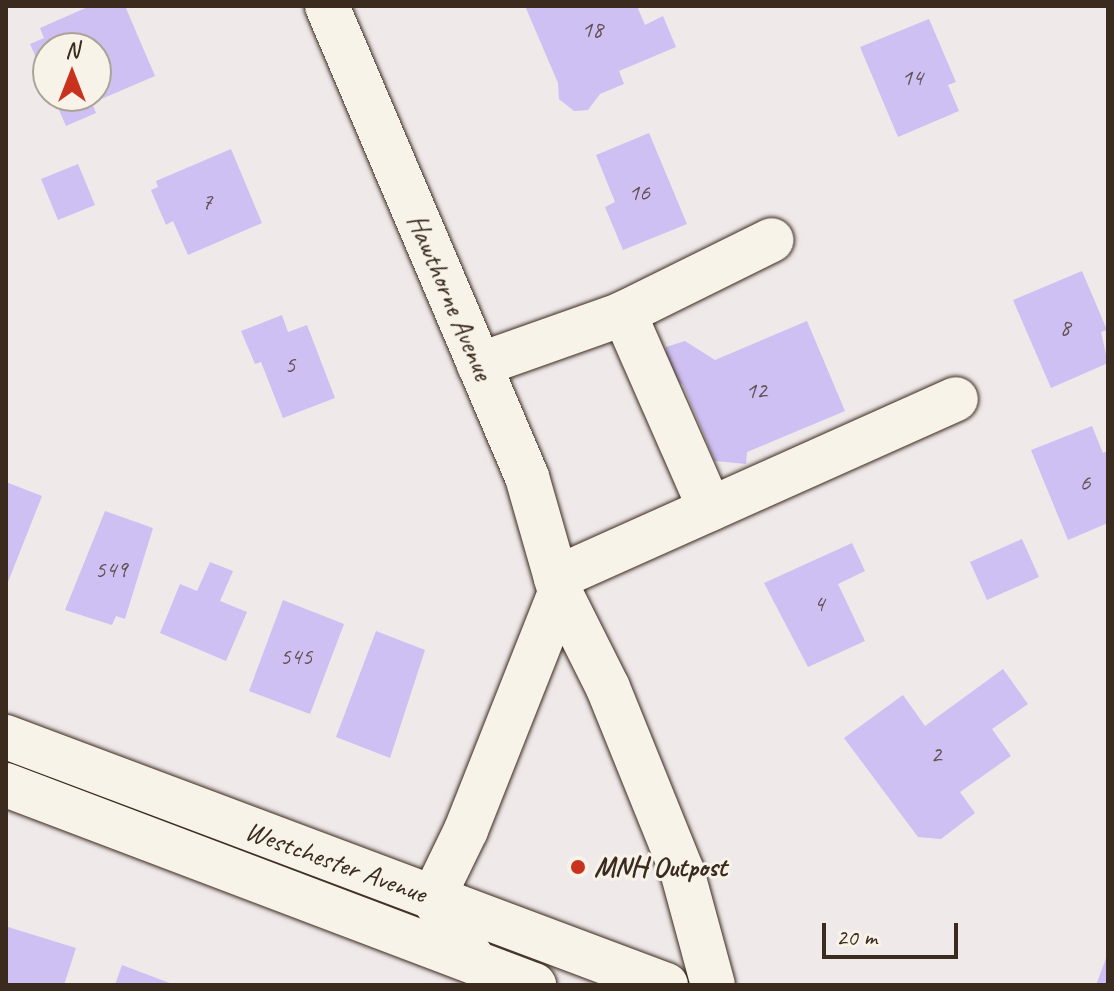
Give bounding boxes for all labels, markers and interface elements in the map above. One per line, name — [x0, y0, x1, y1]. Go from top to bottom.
house number: 18 — [581, 16, 603, 44]
north arrow — [32, 32, 112, 112]
text: N — [65, 36, 79, 64]
house number: 14 — [901, 64, 923, 92]
house number: 16 — [628, 179, 650, 207]
house number: 7 — [202, 188, 212, 216]
street label: Hawthorne Avenue — [400, 209, 500, 385]
house number: 8 — [1060, 314, 1070, 342]
house number: 5 — [285, 351, 295, 379]
house number: 12 — [745, 377, 767, 405]
house number: 6 — [1080, 469, 1090, 497]
house number: 549 — [95, 556, 127, 584]
house number: 4 — [814, 590, 824, 618]
house number: 545 — [280, 643, 312, 671]
house number: 2 — [931, 741, 941, 769]
street label: Westchester Avenue — [241, 814, 431, 910]
place label: MNH Outpost — [594, 850, 727, 884]
marker: MNH Outpost — [569, 858, 587, 876]
scale bar — [826, 907, 962, 957]
text: 20 m — [836, 922, 877, 952]

